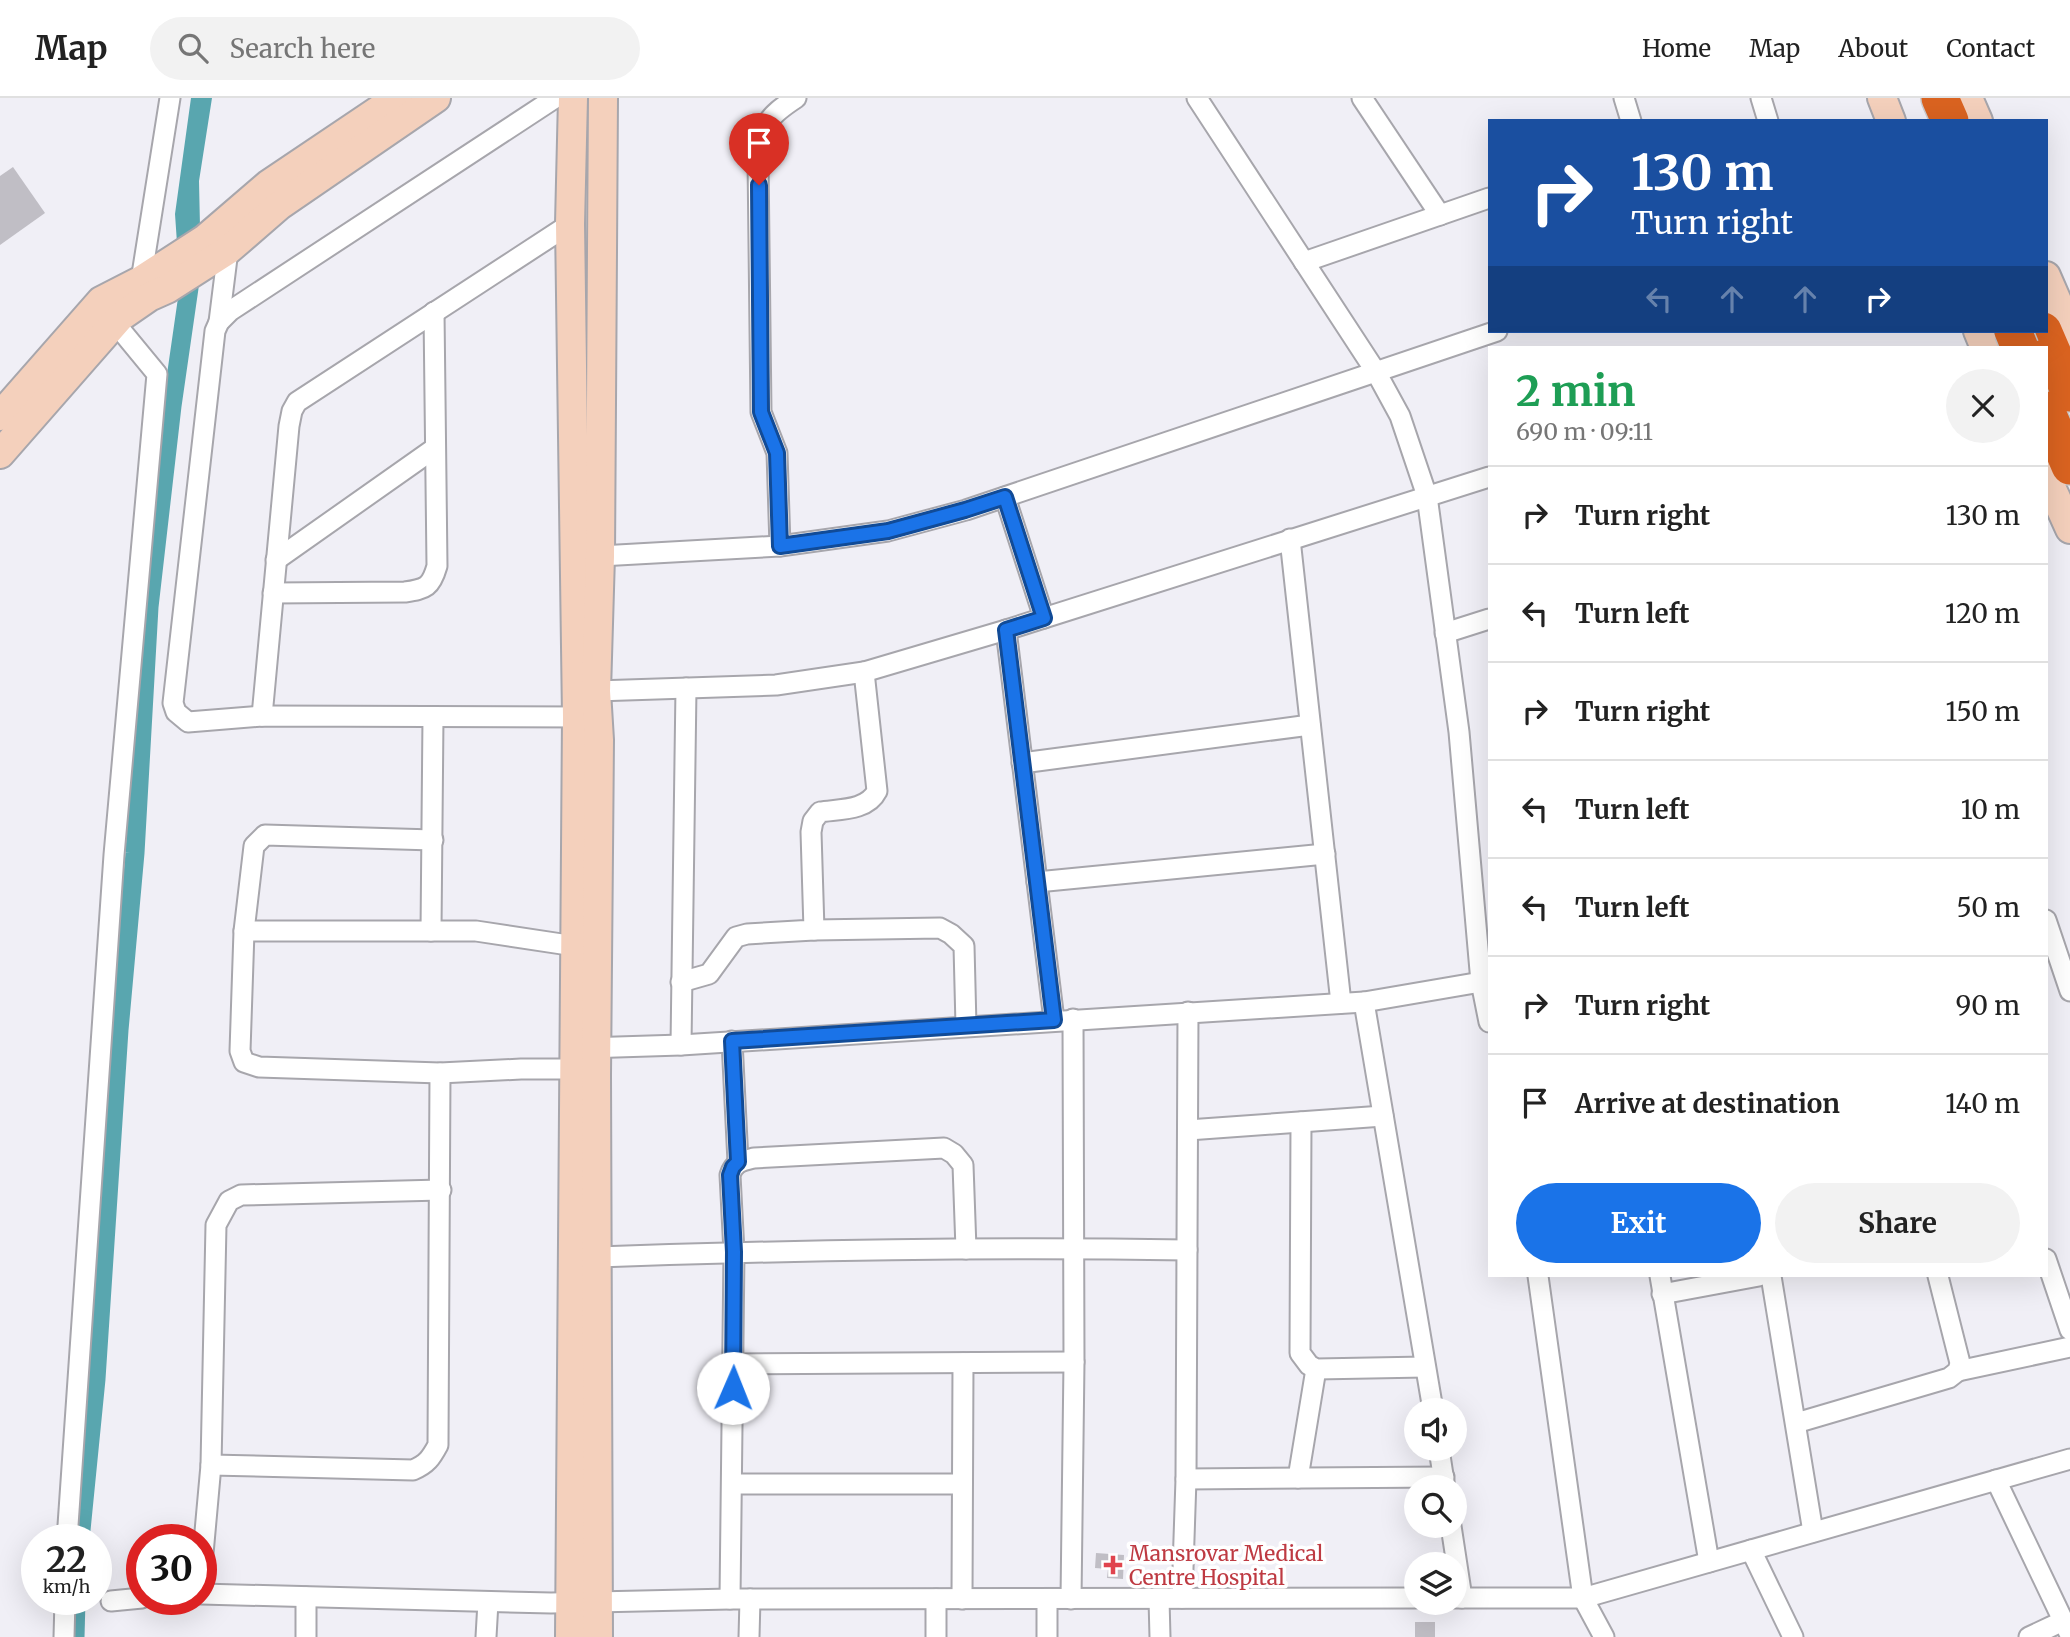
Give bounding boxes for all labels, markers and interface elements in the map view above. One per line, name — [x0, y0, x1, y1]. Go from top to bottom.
search box — [150, 17, 640, 80]
text: Map — [35, 28, 108, 69]
icon: search — [174, 29, 212, 67]
text: Search here — [230, 32, 375, 65]
text: Home — [1642, 33, 1711, 64]
text: Map — [1749, 33, 1800, 64]
text: About — [1838, 33, 1908, 64]
text: Contact — [1946, 33, 2035, 64]
pin — [729, 113, 789, 185]
icon: arrive — [740, 124, 778, 162]
text: 130 m — [1631, 142, 1774, 203]
icon: right — [1516, 147, 1607, 238]
text: Turn right — [1631, 203, 1793, 243]
icon: left — [1640, 280, 1678, 318]
icon: ahead — [1713, 280, 1751, 318]
icon: ahead — [1786, 280, 1824, 318]
icon: right — [1859, 280, 1897, 318]
text: 2 min — [1516, 365, 1636, 417]
button: close — [1946, 369, 2020, 443]
text: 690 m · 09:11 — [1516, 417, 1653, 446]
icon: right — [1516, 496, 1554, 534]
text: Turn right — [1575, 499, 1710, 532]
text: 130 m — [1946, 499, 2020, 532]
icon: left — [1516, 594, 1554, 632]
text: Turn left — [1575, 597, 1689, 630]
text: 120 m — [1945, 597, 2020, 630]
icon: right — [1516, 692, 1554, 730]
text: Turn right — [1575, 695, 1710, 728]
text: 150 m — [1946, 695, 2020, 728]
icon: left — [1516, 790, 1554, 828]
text: Turn left — [1575, 793, 1689, 826]
text: 10 m — [1961, 793, 2020, 826]
icon: left — [1516, 888, 1554, 926]
text: Turn left — [1575, 891, 1689, 924]
text: 50 m — [1956, 891, 2020, 924]
icon: right — [1516, 986, 1554, 1024]
text: Turn right — [1575, 989, 1710, 1022]
text: 90 m — [1956, 989, 2020, 1022]
icon: arrive — [1516, 1084, 1554, 1122]
text: Arrive at destination — [1575, 1087, 1840, 1120]
text: 140 m — [1945, 1087, 2020, 1120]
button: Exit — [1516, 1183, 1761, 1263]
button: Share — [1775, 1183, 2020, 1263]
position arrow — [696, 1351, 770, 1425]
map controls — [1404, 1398, 1467, 1615]
button: sound — [1404, 1398, 1467, 1461]
button: search — [1404, 1475, 1467, 1538]
speed limit sign: 30 — [126, 1524, 217, 1615]
text: 22 — [46, 1538, 87, 1582]
place label: Mansrovar Medical Centre Hospital — [1129, 1540, 1324, 1591]
button: layers — [1404, 1552, 1467, 1615]
marker: Mansrovar Medical Centre Hospital — [1103, 1555, 1123, 1575]
text: km/h — [43, 1575, 90, 1598]

